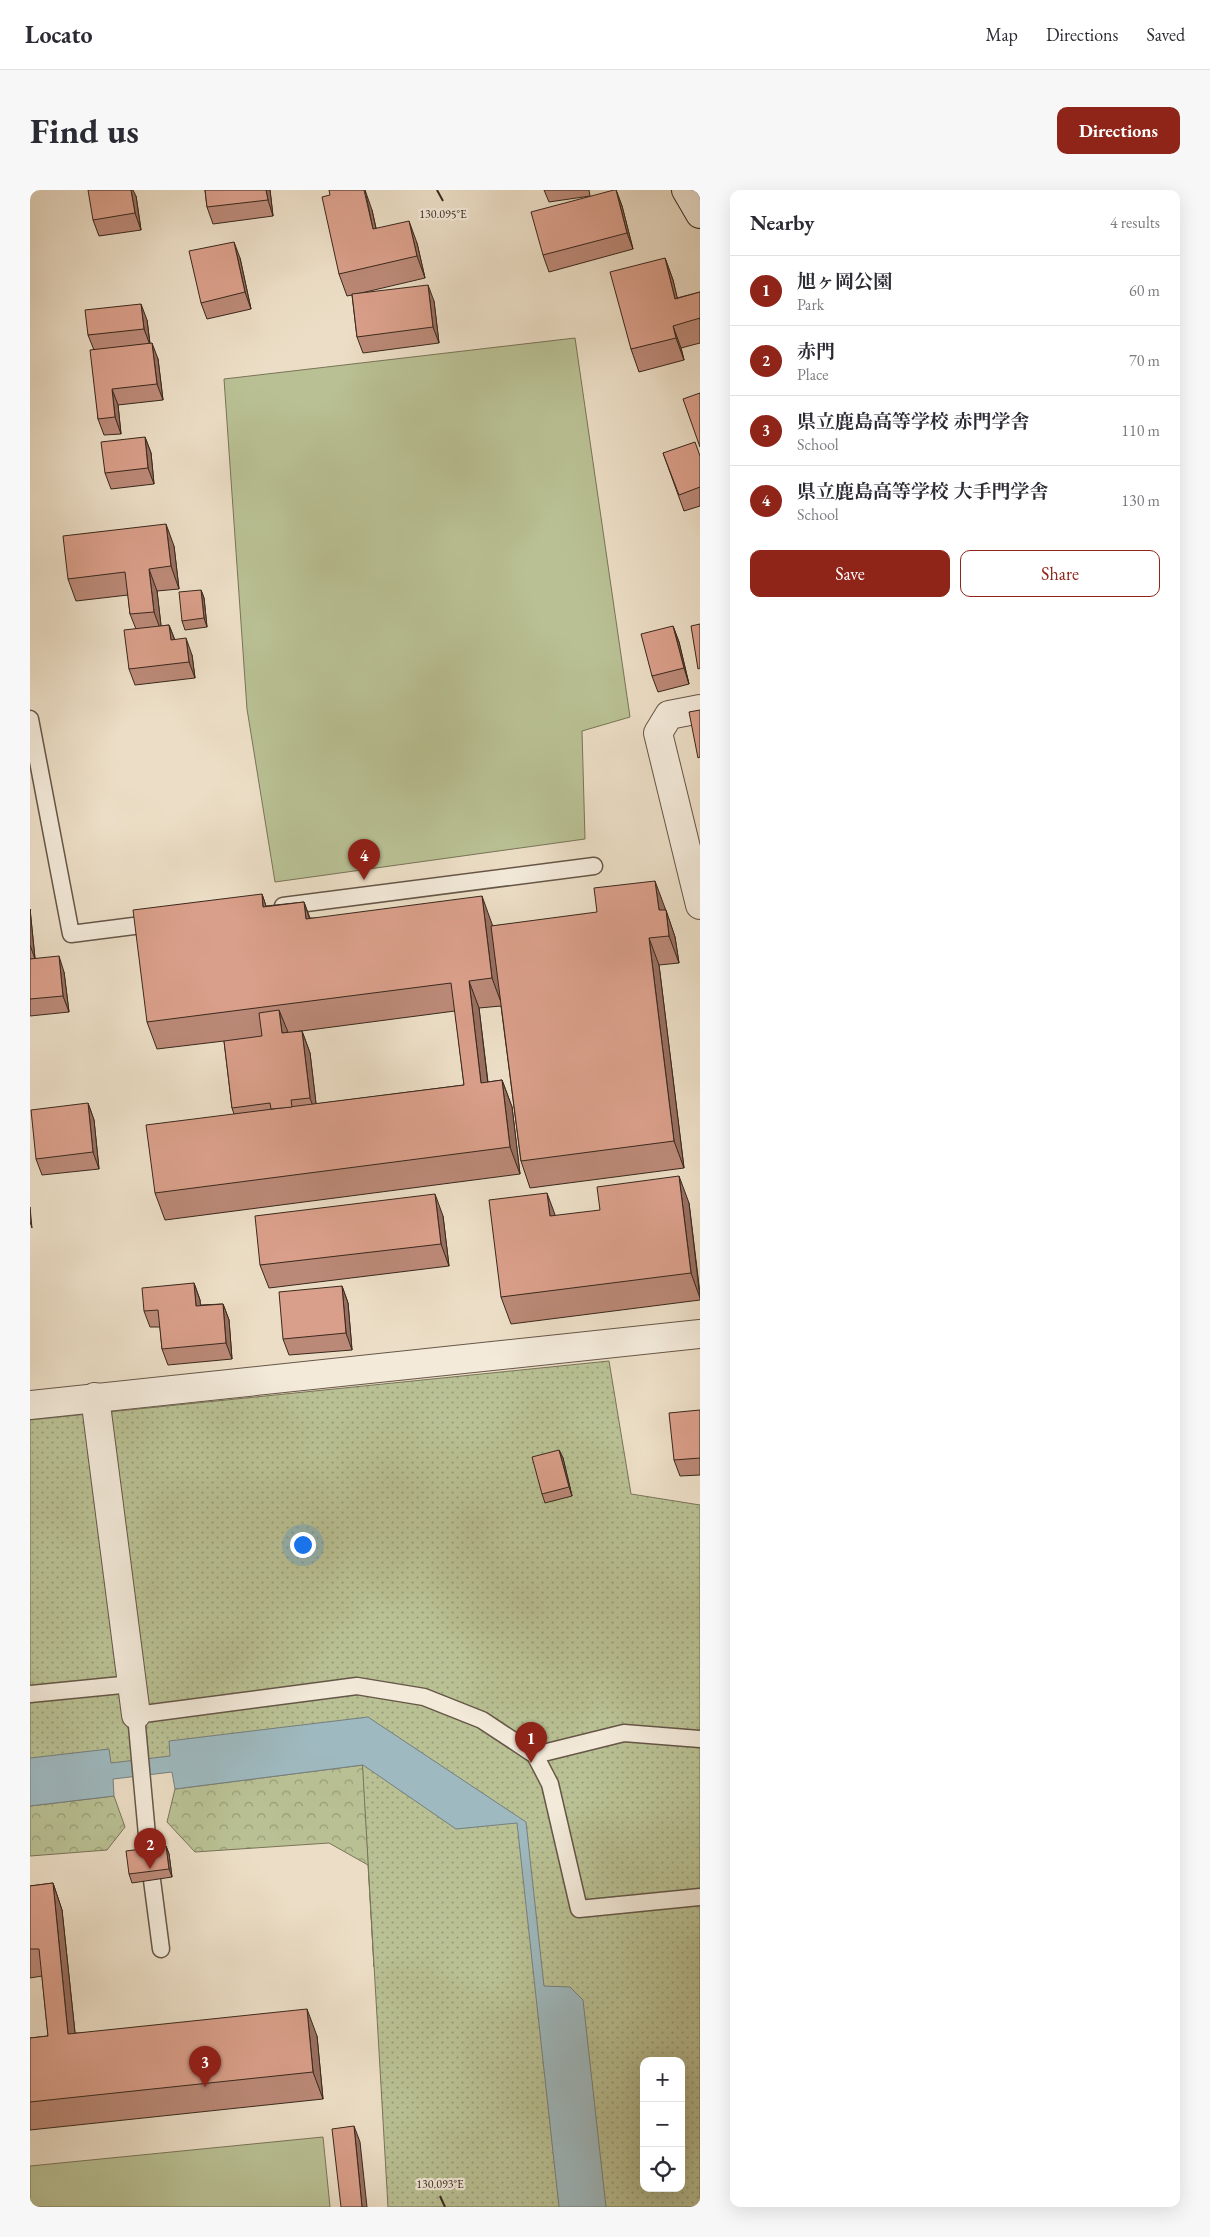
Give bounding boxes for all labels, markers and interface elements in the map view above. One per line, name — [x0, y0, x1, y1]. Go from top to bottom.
text: Locato — [25, 19, 93, 50]
text: Map — [986, 23, 1018, 46]
text: Directions — [1046, 23, 1118, 46]
text: Saved — [1146, 23, 1185, 46]
button: Directions — [1057, 107, 1180, 154]
text: Find us — [30, 108, 139, 153]
text: 130.095°E — [419, 206, 467, 222]
text: Nearby — [750, 209, 814, 236]
text: 4 results — [1110, 212, 1160, 233]
text: 旭ヶ岡公園 — [797, 269, 892, 294]
text: 1 — [762, 280, 770, 301]
text: 60 m — [1129, 280, 1160, 301]
text: Park — [797, 294, 824, 315]
text: 赤門 — [797, 339, 835, 364]
text: 2 — [762, 350, 770, 371]
text: 70 m — [1129, 350, 1160, 371]
text: Place — [797, 364, 829, 385]
text: 県立鹿島高等学校 赤門学舎 — [797, 409, 1030, 434]
text: 3 — [762, 420, 770, 441]
text: 110 m — [1121, 420, 1160, 441]
text: School — [797, 434, 839, 455]
text: 県立鹿島高等学校 大手門学舎 — [797, 479, 1049, 504]
text: 4 — [762, 490, 770, 511]
text: 130 m — [1121, 490, 1160, 511]
text: School — [797, 504, 839, 525]
button: Save — [750, 550, 950, 597]
button: Share — [960, 550, 1160, 597]
pin: 4 — [348, 839, 380, 880]
your location — [290, 1532, 316, 1558]
pin: 1 — [515, 1722, 547, 1763]
pin: 2 — [134, 1828, 166, 1869]
pin: 3 — [189, 2046, 221, 2087]
map controls — [640, 2057, 685, 2192]
button: + — [640, 2057, 685, 2102]
button: − — [640, 2102, 685, 2147]
button: locate — [640, 2147, 685, 2192]
text: 130.093°E — [416, 2176, 464, 2192]

